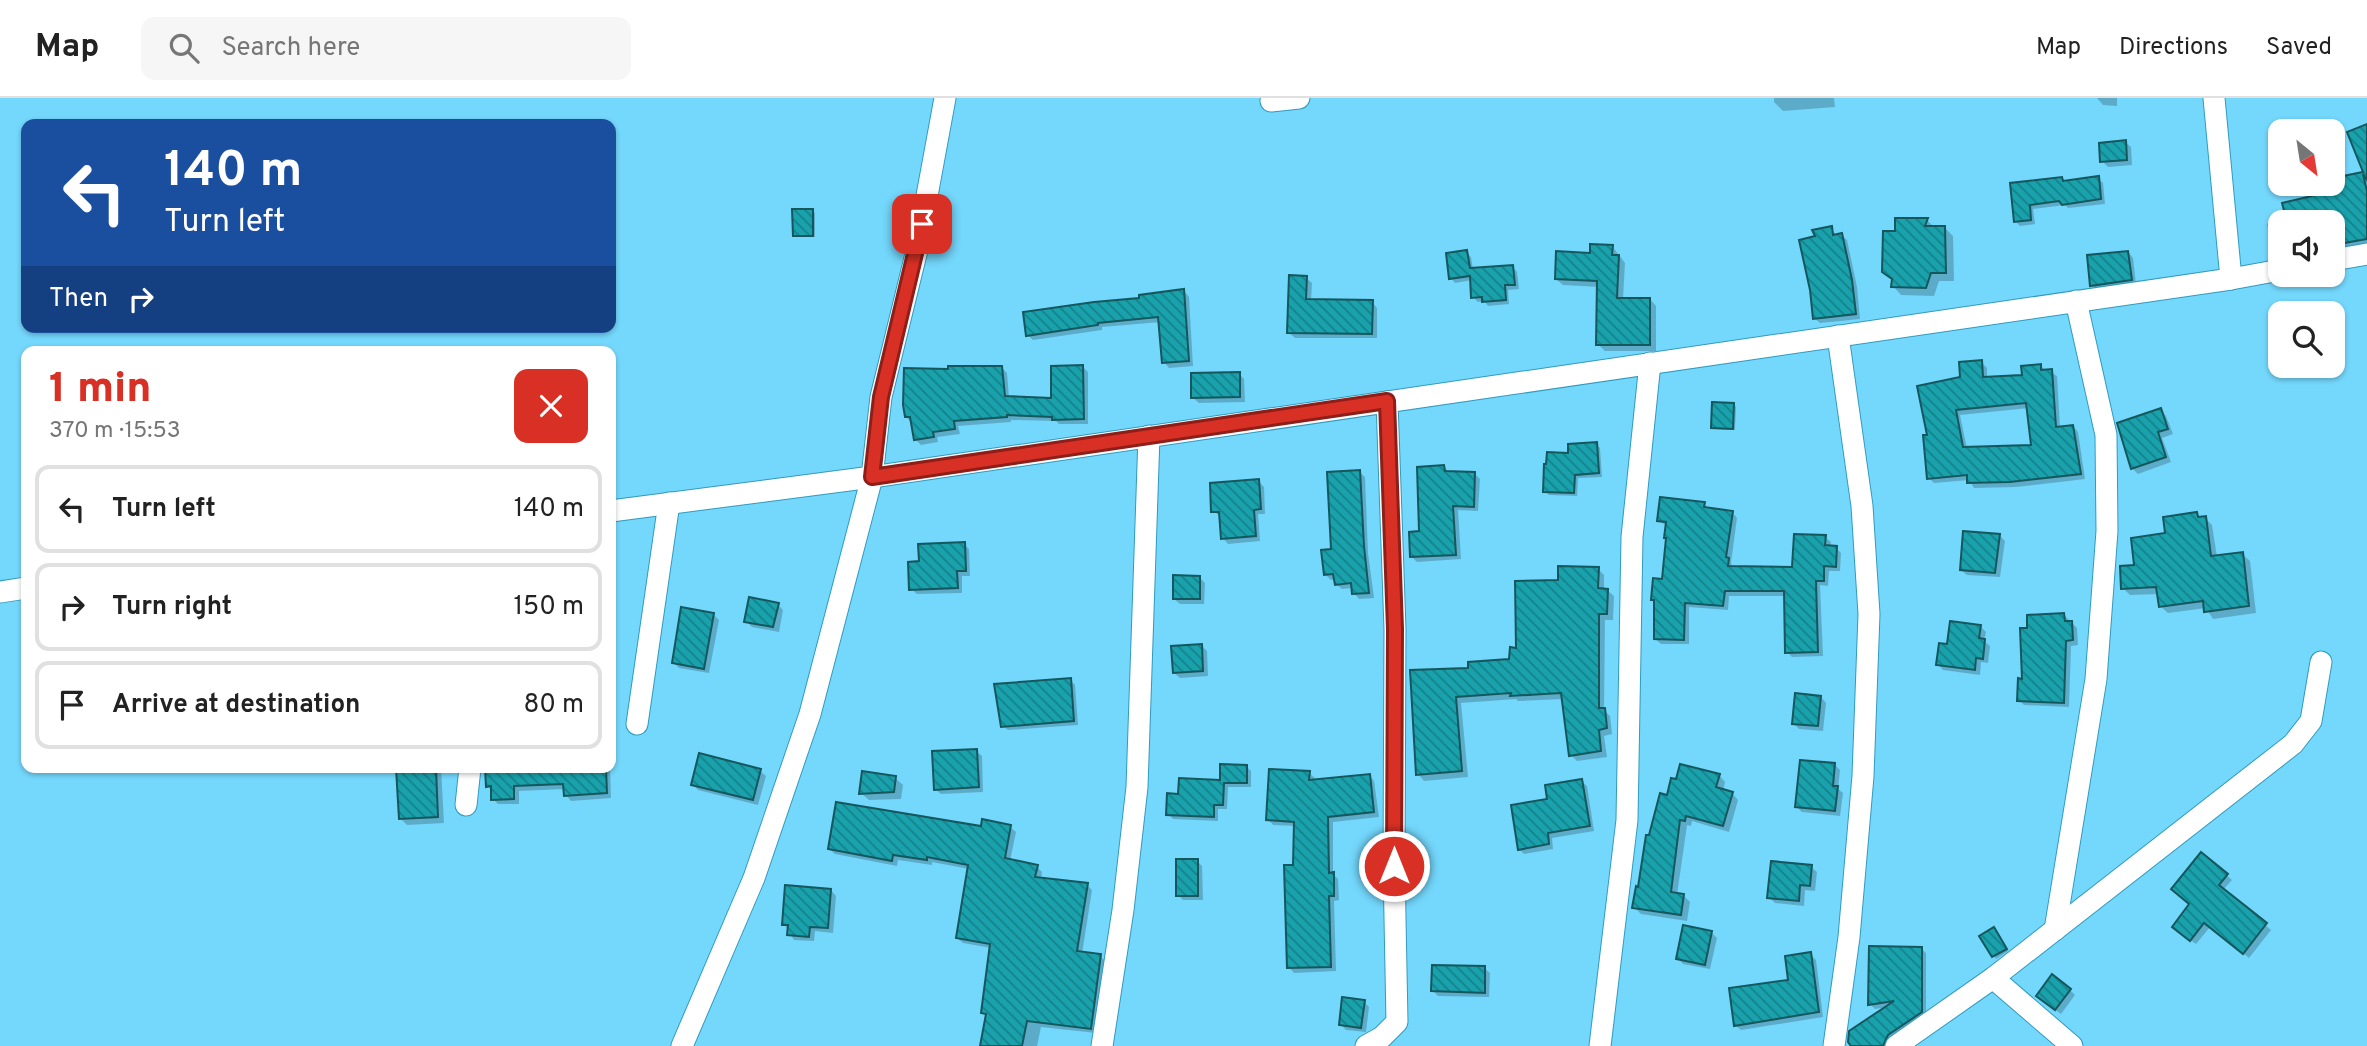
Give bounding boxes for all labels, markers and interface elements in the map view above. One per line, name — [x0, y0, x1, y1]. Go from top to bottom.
search box — [141, 17, 631, 80]
text: Map — [35, 27, 99, 69]
icon: search — [165, 29, 203, 67]
text: Search here — [221, 32, 360, 65]
text: Map — [2036, 33, 2081, 63]
text: Directions — [2119, 33, 2228, 63]
text: Saved — [2266, 33, 2332, 63]
north arrow — [2268, 119, 2345, 196]
map controls — [2268, 119, 2345, 378]
text: 140 m — [164, 142, 303, 204]
icon: left — [49, 147, 140, 238]
pin — [892, 194, 952, 254]
text: Turn left — [164, 203, 285, 243]
icon: arrive — [903, 205, 941, 243]
button: sound — [2268, 210, 2345, 287]
icon: right — [122, 280, 160, 318]
text: Then — [49, 283, 108, 316]
button: search — [2268, 301, 2345, 378]
text: 1 min — [49, 364, 152, 417]
button: close — [514, 369, 588, 443]
text: 370 m · 15:53 — [49, 417, 181, 446]
icon: left — [53, 490, 91, 528]
text: Turn left — [112, 493, 216, 526]
text: 140 m — [514, 493, 584, 526]
icon: right — [53, 588, 91, 626]
text: Turn right — [112, 591, 232, 624]
text: 150 m — [513, 591, 584, 624]
icon: arrive — [53, 686, 91, 724]
text: Arrive at destination — [112, 689, 360, 722]
text: 80 m — [524, 689, 584, 722]
position arrow — [1357, 829, 1431, 903]

